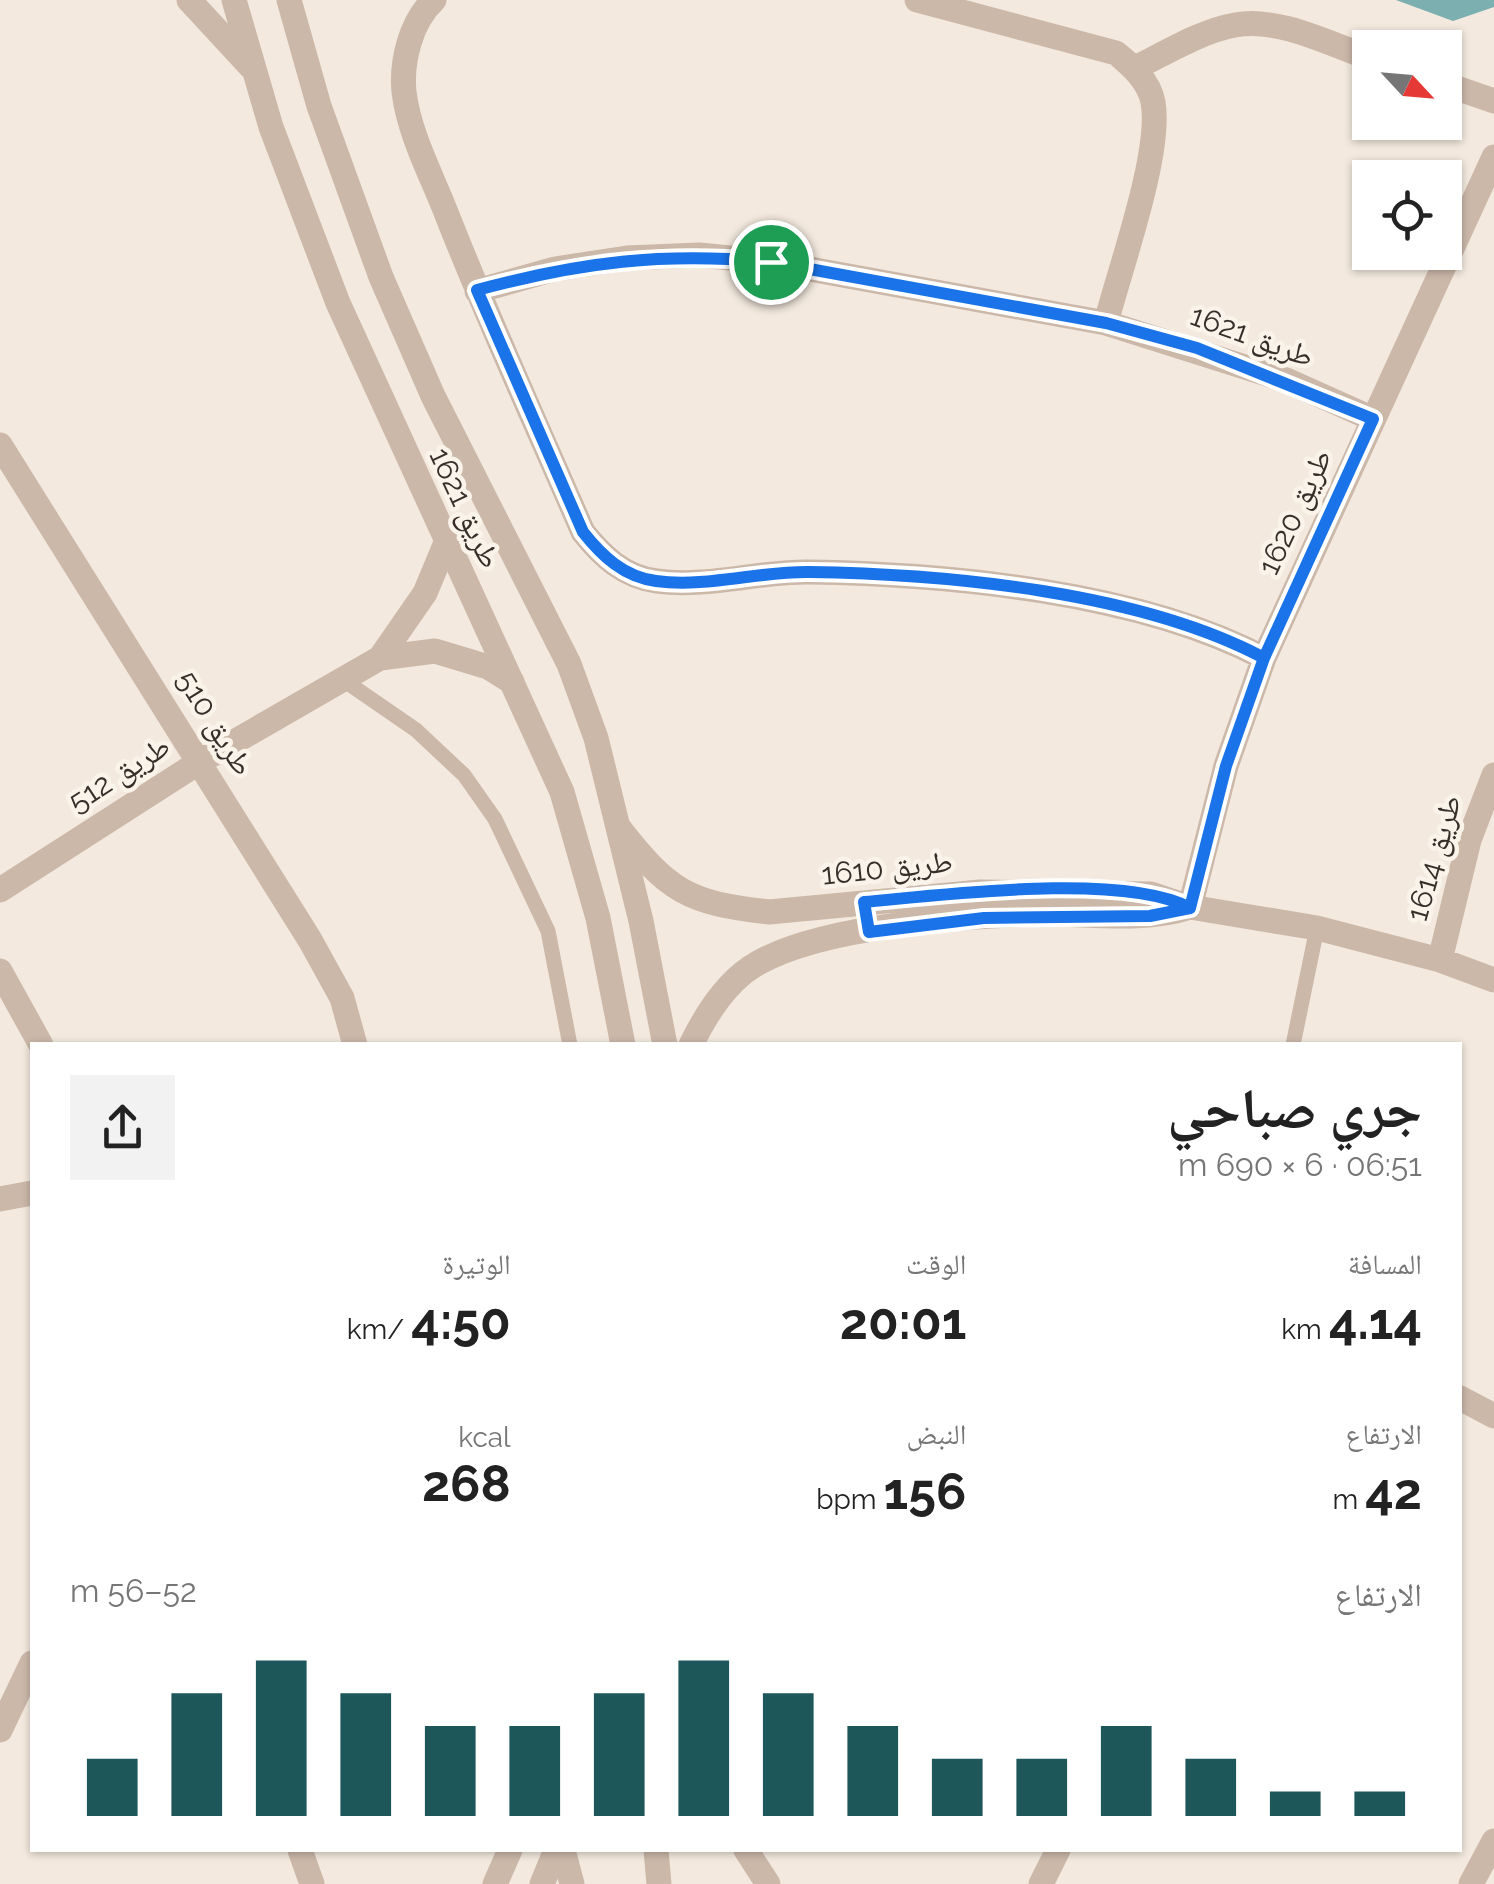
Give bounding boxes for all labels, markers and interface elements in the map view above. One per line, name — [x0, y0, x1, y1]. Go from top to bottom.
north arrow — [1352, 30, 1462, 140]
map controls — [1352, 30, 1462, 270]
button: locate — [1352, 160, 1462, 270]
pin — [729, 220, 814, 305]
icon: arrive — [744, 235, 799, 290]
street label: طريق 1621 — [1185, 297, 1319, 375]
street label: طريق 1621 — [422, 442, 508, 574]
street label: طريق 1620 — [1250, 444, 1340, 580]
street label: طريق 510 — [169, 664, 261, 782]
street label: طريق 512 — [61, 728, 177, 820]
street label: طريق 1614 — [1399, 791, 1469, 925]
street label: طريق 1610 — [820, 843, 954, 893]
button: share — [70, 1075, 175, 1180]
text: جري صباحي — [1167, 1076, 1422, 1141]
text: 06:51 · 6 × 690 m — [1178, 1146, 1422, 1183]
text: الوتيرة — [443, 1248, 511, 1281]
text: الوقت — [906, 1248, 966, 1281]
text: المسافة — [1348, 1248, 1422, 1281]
text: 4:50 — [411, 1292, 511, 1351]
text: 20:01 — [840, 1292, 966, 1351]
text: 4.14 — [1329, 1292, 1422, 1351]
text: /km — [347, 1313, 411, 1346]
text: km — [1281, 1313, 1329, 1346]
text: النبض — [907, 1418, 966, 1451]
text: الارتفاع — [1346, 1418, 1422, 1451]
text: kcal — [458, 1421, 511, 1454]
text: 268 — [422, 1454, 511, 1513]
text: 156 — [884, 1462, 966, 1521]
text: 42 — [1365, 1462, 1422, 1521]
text: bpm — [816, 1483, 884, 1516]
text: m — [1332, 1483, 1365, 1516]
text: 52–56 m — [70, 1572, 197, 1609]
text: الارتفاع — [1335, 1576, 1422, 1613]

